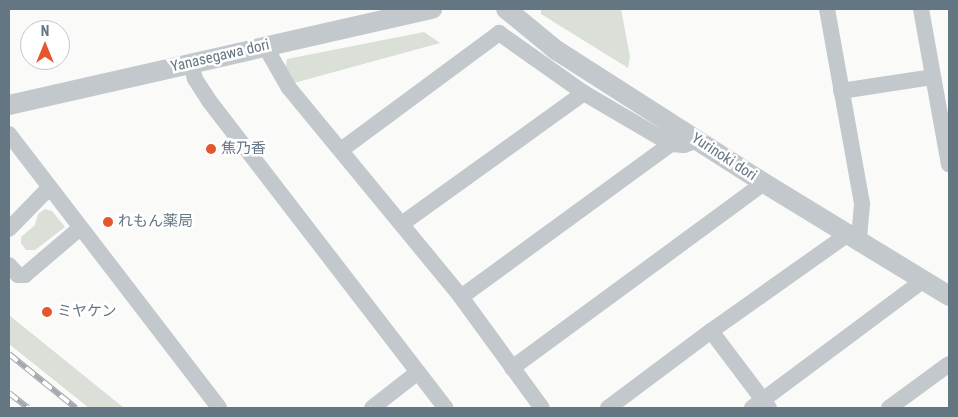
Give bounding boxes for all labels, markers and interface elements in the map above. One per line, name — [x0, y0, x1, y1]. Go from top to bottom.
north arrow — [20, 20, 70, 70]
text: N — [41, 23, 49, 39]
street label: Yanasegawa dori — [169, 36, 271, 76]
street label: Yurinoki dori — [688, 129, 760, 185]
place label: 焦乃香 — [221, 140, 266, 158]
marker: 焦乃香 — [205, 143, 217, 155]
place label: れもん薬局 — [118, 213, 193, 231]
marker: れもん薬局 — [102, 216, 114, 228]
place label: ミヤケン — [57, 303, 117, 321]
marker: ミヤケン — [41, 306, 53, 318]

